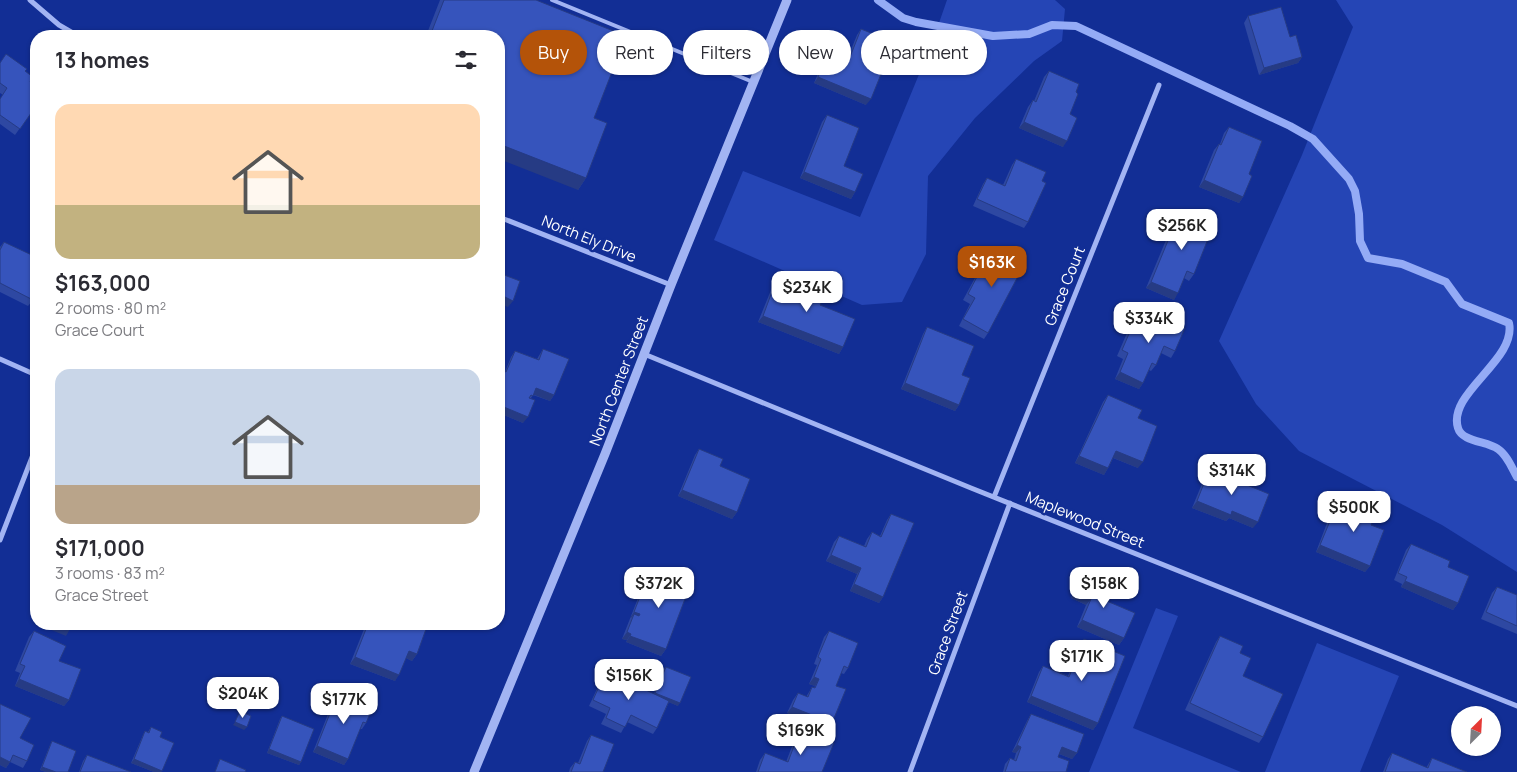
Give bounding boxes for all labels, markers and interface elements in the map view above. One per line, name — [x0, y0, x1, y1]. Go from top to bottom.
chip: Buy — [520, 30, 587, 75]
chip: Rent — [597, 30, 673, 75]
chip: Filters — [683, 30, 769, 75]
chip: New — [779, 30, 851, 75]
chip: Apartment — [861, 30, 987, 75]
text: 13 homes — [55, 46, 149, 74]
icon: filters — [452, 46, 480, 74]
icon: home — [223, 137, 313, 227]
pin: $256K — [1147, 208, 1217, 251]
street label: North Ely Drive — [539, 210, 640, 267]
text: $256K — [1157, 214, 1207, 236]
street label: Grace Court — [1039, 243, 1090, 329]
pin: $163K — [957, 246, 1027, 288]
text: $163K — [969, 251, 1015, 273]
text: $163,000 — [55, 269, 150, 297]
pin: $234K — [772, 270, 842, 313]
text: $234K — [783, 276, 831, 298]
text: 2 rooms · 80 m² — [55, 297, 166, 319]
pin: $334K — [1114, 302, 1184, 344]
text: $334K — [1125, 307, 1173, 329]
street label: North Center Street — [584, 313, 653, 449]
text: Grace Court — [55, 319, 144, 341]
icon: home — [223, 402, 313, 492]
pin: $314K — [1197, 454, 1267, 496]
text: $314K — [1209, 459, 1255, 481]
street label: Maplewood Street — [1023, 486, 1148, 553]
pin: $500K — [1319, 490, 1389, 533]
text: $500K — [1329, 496, 1379, 518]
text: $171,000 — [55, 534, 145, 562]
text: 3 rooms · 83 m² — [55, 562, 165, 584]
pin: $372K — [624, 566, 694, 609]
pin: $158K — [1069, 566, 1139, 609]
text: $372K — [635, 572, 683, 594]
text: $158K — [1081, 572, 1127, 594]
text: Grace Street — [55, 584, 149, 606]
street label: Grace Street — [923, 588, 972, 678]
pin: $171K — [1047, 640, 1117, 682]
text: $171K — [1061, 645, 1103, 667]
pin: $156K — [594, 658, 664, 701]
text: $156K — [606, 664, 652, 686]
pin: $204K — [208, 676, 278, 719]
text: $204K — [218, 682, 268, 704]
pin: $177K — [309, 682, 379, 725]
text: $177K — [322, 688, 366, 710]
north arrow — [1451, 706, 1501, 756]
map controls — [1451, 706, 1501, 756]
pin: $169K — [766, 714, 836, 756]
text: $169K — [778, 719, 824, 741]

